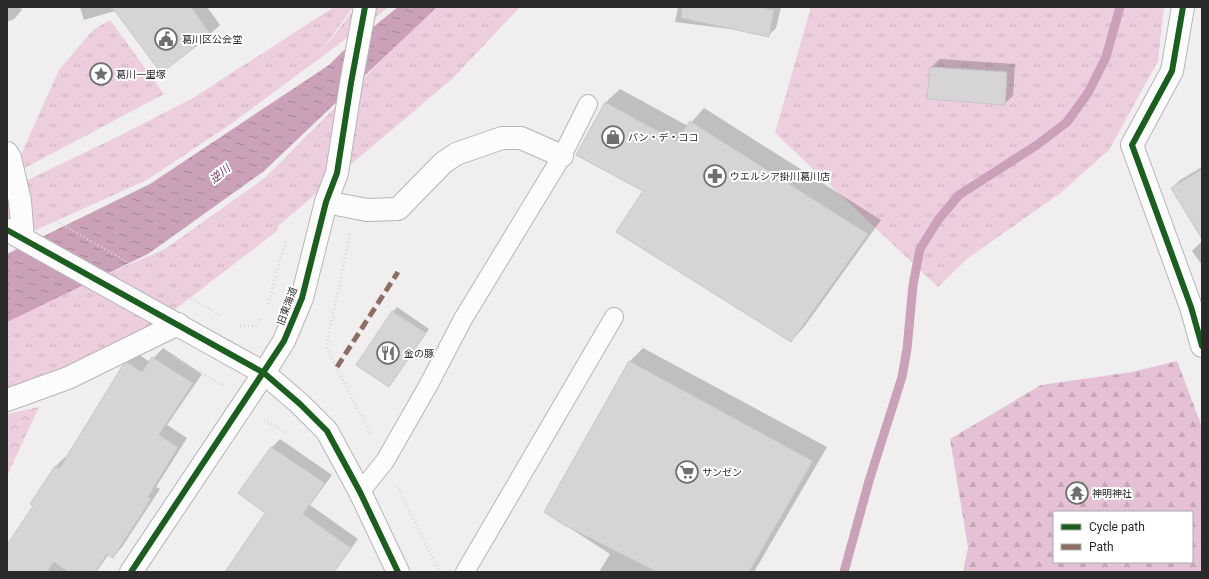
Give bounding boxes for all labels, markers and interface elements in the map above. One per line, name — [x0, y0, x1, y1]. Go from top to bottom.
public building icon: 葛川区公会堂 — [153, 26, 179, 52]
place label: 葛川区公会堂 — [182, 34, 242, 45]
place icon: 葛川一里塚 — [88, 61, 114, 87]
place label: 葛川一里塚 — [116, 69, 166, 80]
shop icon: パン・デ・ココ — [600, 124, 626, 150]
place label: パン・デ・ココ — [628, 132, 699, 143]
water label: 逆川 — [207, 161, 233, 186]
pharmacy icon: ウエルシア掛川葛川店 — [702, 163, 728, 189]
place label: ウエルシア掛川葛川店 — [730, 171, 830, 182]
street label: 旧東海道 — [275, 285, 299, 327]
restaurant icon: 金の豚 — [375, 340, 401, 366]
place label: 金の豚 — [404, 348, 434, 359]
supermarket icon: サンゼン — [674, 459, 700, 485]
place label: サンゼン — [702, 467, 742, 478]
temple icon: 神明神社 — [1064, 480, 1090, 506]
place label: 神明神社 — [1092, 488, 1132, 499]
legend — [1053, 511, 1193, 563]
text: Cycle path — [1089, 520, 1145, 534]
text: Path — [1089, 540, 1114, 554]

